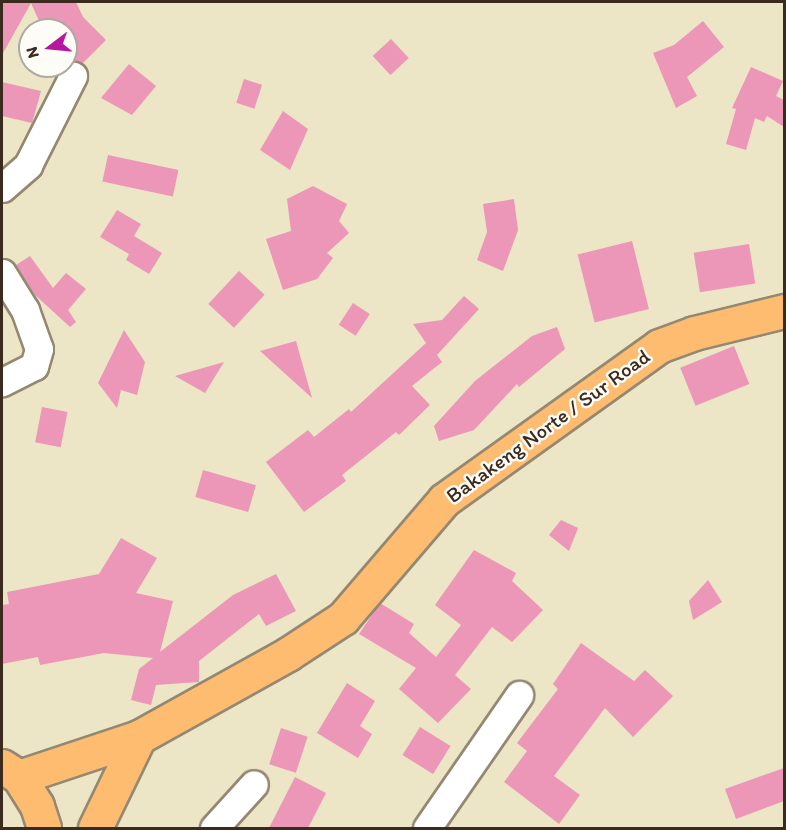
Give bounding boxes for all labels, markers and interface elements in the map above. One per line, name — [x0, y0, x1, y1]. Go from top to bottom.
north arrow — [18, 18, 78, 78]
text: N — [22, 45, 43, 60]
street label: Bakakeng Norte / Sur Road — [441, 344, 655, 508]

